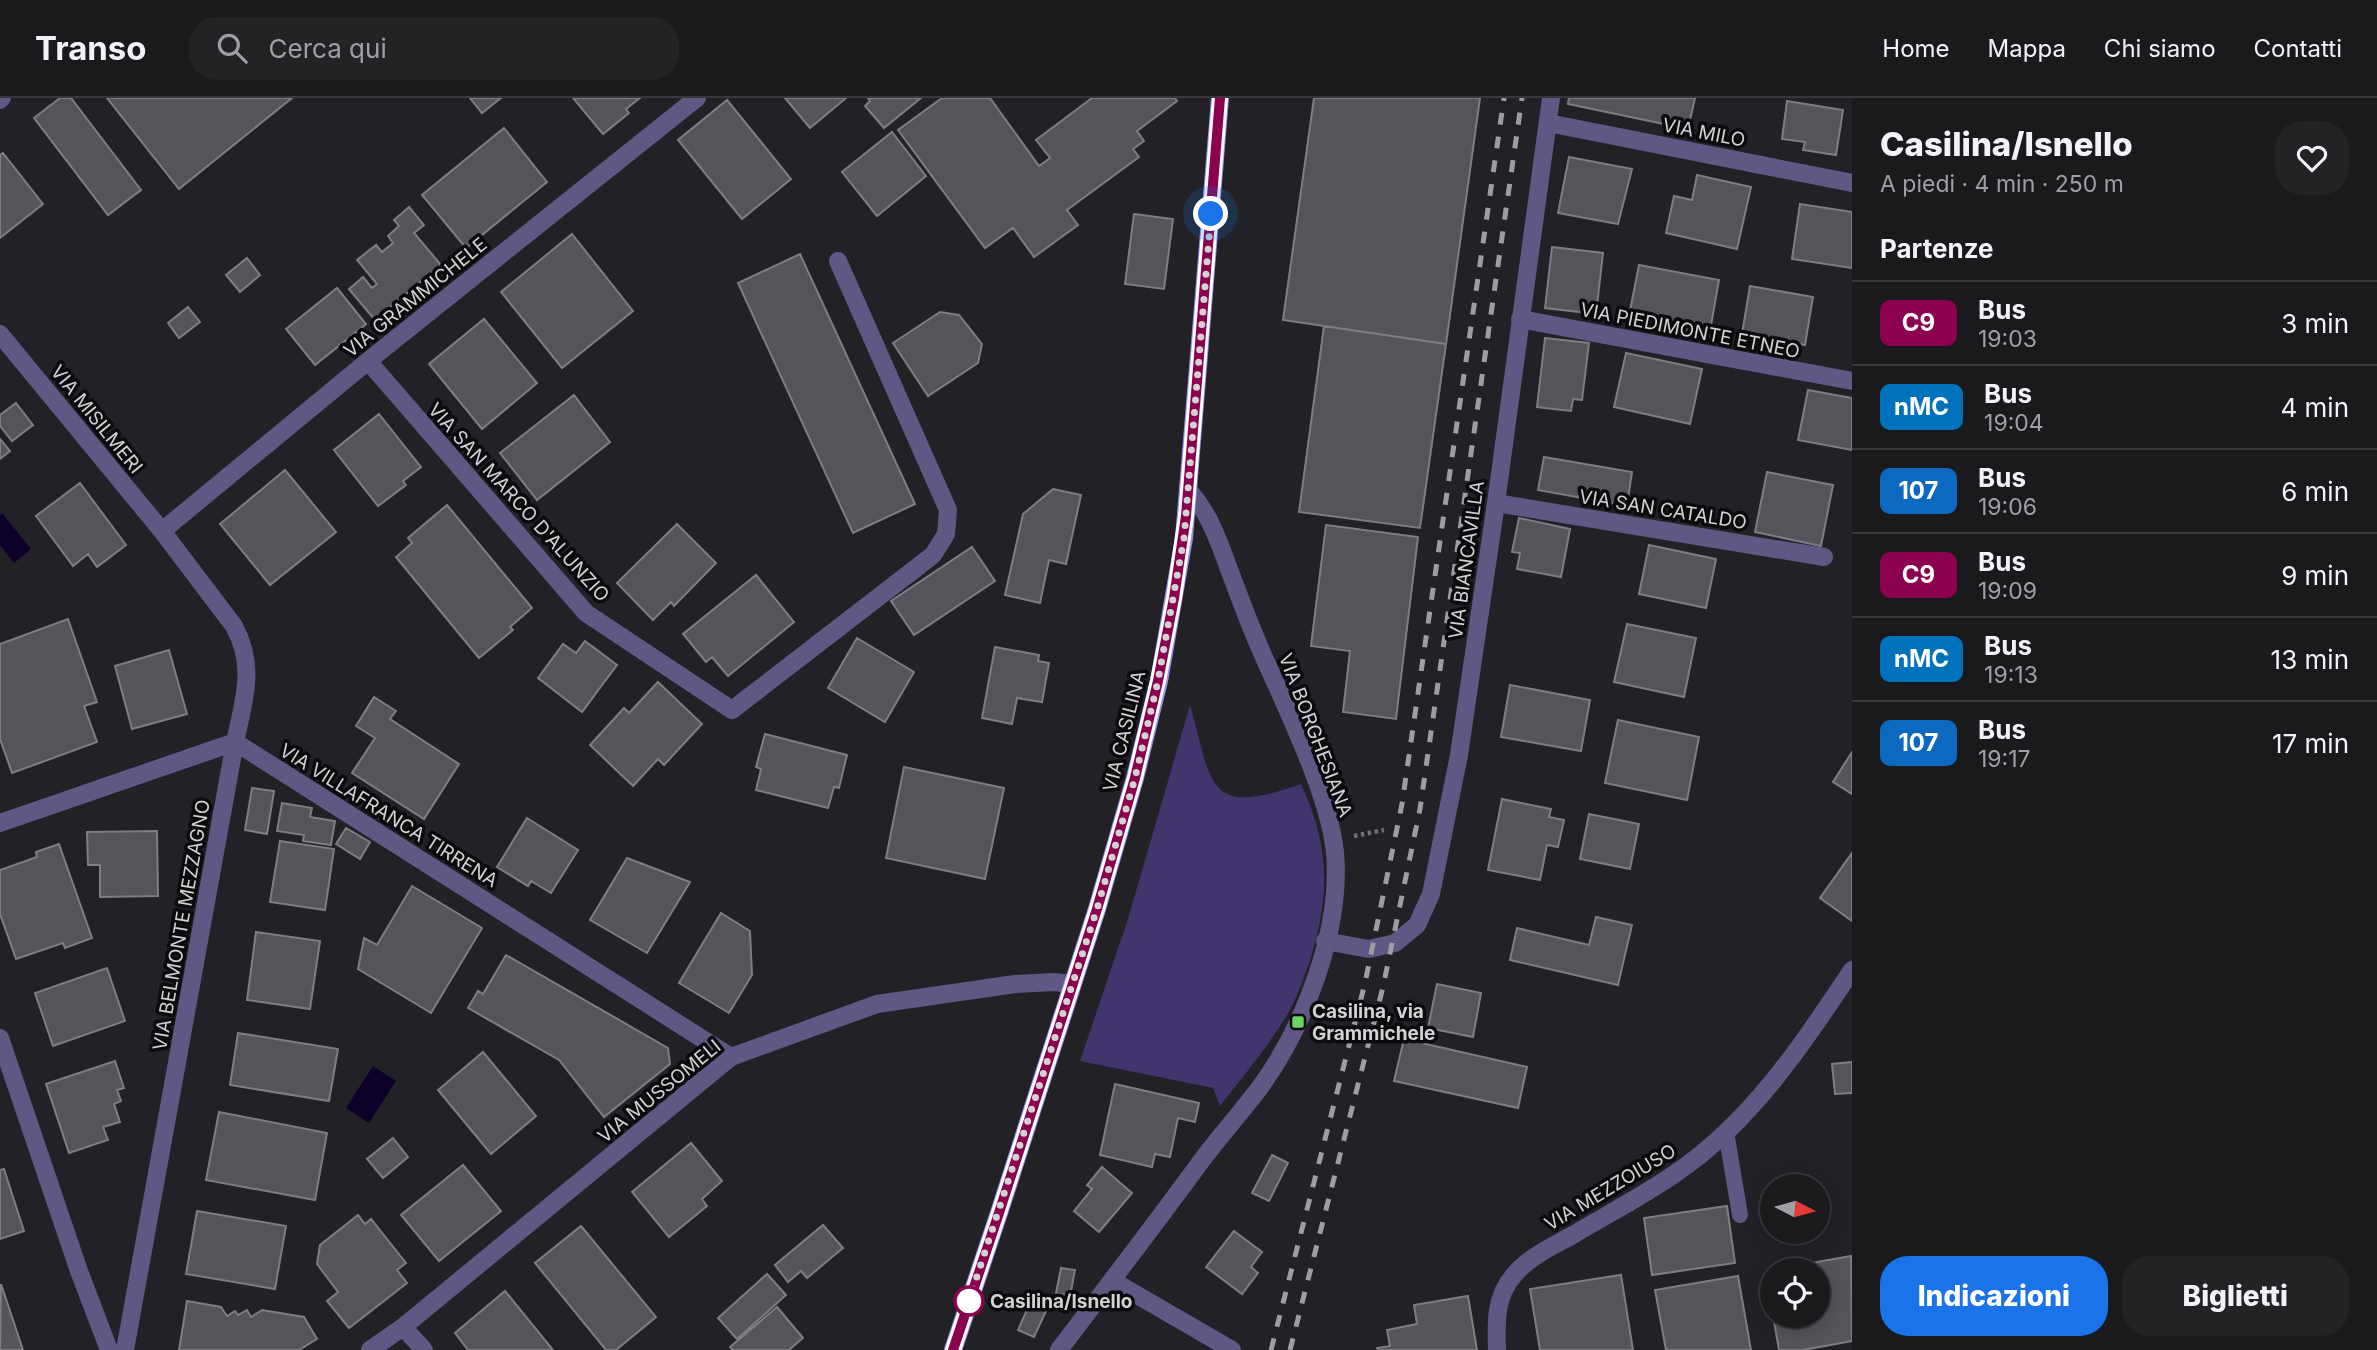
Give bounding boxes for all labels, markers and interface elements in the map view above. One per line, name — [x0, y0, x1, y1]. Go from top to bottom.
search box — [189, 17, 679, 80]
text: Transo — [35, 28, 147, 68]
icon: search — [213, 29, 251, 67]
text: Cerca qui — [269, 33, 387, 64]
text: Home — [1882, 34, 1950, 63]
text: Mappa — [1988, 34, 2066, 63]
text: Chi siamo — [2104, 34, 2216, 63]
text: Contatti — [2254, 34, 2342, 63]
street label: VIA MILO — [1661, 113, 1747, 152]
button: heart — [2275, 121, 2349, 195]
text: Casilina/Isnello — [1880, 124, 2133, 164]
text: A piedi · 4 min · 250 m — [1880, 170, 2124, 198]
your location — [1193, 196, 1228, 231]
street label: VIA GRAMMICHELE — [339, 233, 491, 362]
text: Partenze — [1880, 233, 1994, 264]
text: Bus — [1978, 294, 2026, 325]
street label: VIA PIEDIMONTE ETNEO — [1578, 298, 1802, 363]
text: C9 — [1902, 308, 1935, 337]
text: 3 min — [2281, 308, 2349, 339]
text: 19:03 — [1978, 325, 2037, 353]
street label: VIA MISILMERI — [46, 360, 147, 478]
text: Bus — [1984, 378, 2032, 409]
text: nMC — [1894, 392, 1949, 421]
text: 4 min — [2280, 392, 2349, 423]
street label: VIA SAN MARCO D'ALUNZIO — [423, 398, 614, 607]
text: 19:04 — [1984, 409, 2044, 437]
text: Bus — [1978, 462, 2026, 493]
text: 107 — [1898, 476, 1939, 505]
text: 6 min — [2281, 476, 2349, 507]
street label: VIA BIANCAVILLA — [1444, 479, 1489, 641]
street label: VIA SAN CATALDO — [1577, 485, 1748, 534]
text: 19:06 — [1978, 493, 2037, 521]
text: Bus — [1978, 546, 2026, 577]
text: C9 — [1902, 560, 1935, 589]
text: 9 min — [2281, 560, 2349, 591]
text: 19:09 — [1978, 577, 2037, 605]
text: Bus — [1984, 630, 2032, 661]
text: nMC — [1894, 644, 1949, 673]
text: 13 min — [2271, 644, 2349, 675]
street label: VIA BORGHESIANA — [1274, 650, 1357, 820]
text: 19:13 — [1984, 661, 2038, 689]
street label: VIA CASILINA — [1098, 668, 1151, 794]
text: Bus — [1978, 714, 2026, 745]
text: 107 — [1898, 728, 1939, 757]
text: 17 min — [2272, 728, 2349, 759]
street label: VIA VILLAFRANCA TIRRENA — [275, 739, 502, 892]
text: 19:17 — [1978, 745, 2031, 773]
street label: VIA BELMONTE MEZZAGNO — [148, 798, 215, 1052]
place label: Casilina, via Grammichele — [1312, 1000, 1435, 1045]
marker: Casilina, via Grammichele — [1290, 1014, 1306, 1030]
street label: VIA MUSSOMELI — [593, 1035, 725, 1148]
street label: VIA MEZZOIUSO — [1540, 1139, 1680, 1236]
north arrow — [1760, 1174, 1830, 1244]
map controls — [1760, 1174, 1830, 1328]
button: Indicazioni — [1880, 1256, 2108, 1336]
button: Biglietti — [2122, 1256, 2349, 1336]
button: locate — [1760, 1258, 1830, 1328]
marker: Casilina/Isnello — [954, 1286, 984, 1316]
place label: Casilina/Isnello — [990, 1290, 1132, 1313]

